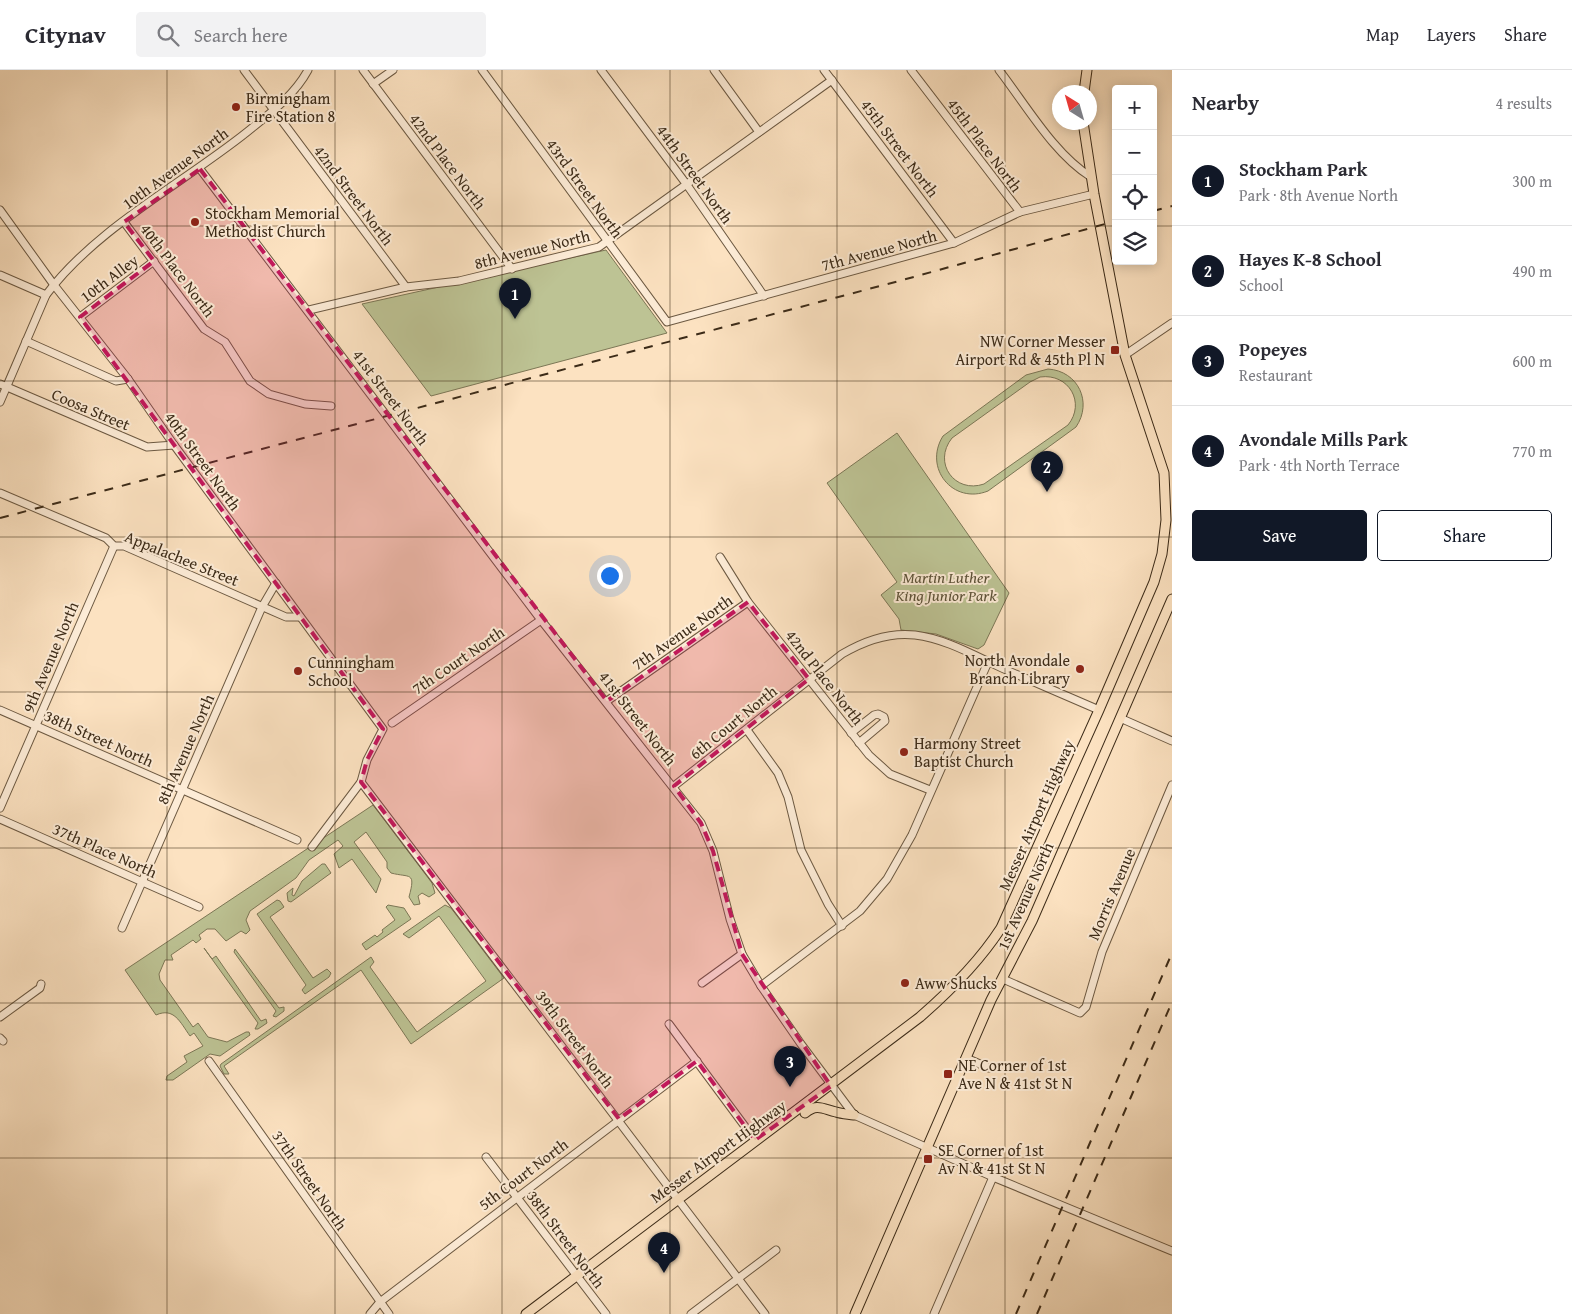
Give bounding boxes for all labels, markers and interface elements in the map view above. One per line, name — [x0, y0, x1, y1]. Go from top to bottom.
search box — [136, 12, 486, 57]
text: Citynav — [25, 17, 106, 52]
icon: search — [154, 21, 182, 49]
text: Search here — [194, 21, 288, 49]
text: Map — [1366, 21, 1399, 48]
text: Layers — [1427, 21, 1476, 48]
text: Share — [1504, 21, 1547, 48]
north arrow — [1052, 85, 1097, 130]
map controls — [1112, 85, 1157, 265]
button: + — [1112, 85, 1157, 130]
place label: Birmingham Fire Station 8 — [246, 86, 336, 128]
text: Nearby — [1192, 87, 1259, 118]
text: 4 results — [1495, 91, 1552, 115]
street label: 45th Place North — [942, 93, 1028, 197]
street label: 45th Street North — [855, 94, 945, 202]
marker: Birmingham Fire Station 8 — [230, 101, 242, 113]
street label: 42nd Place North — [404, 108, 492, 214]
street label: 44th Street North — [651, 119, 739, 229]
street label: 10th Avenue North — [117, 121, 233, 215]
button: − — [1112, 130, 1157, 175]
street label: 43rd Street North — [541, 133, 629, 243]
street label: 42nd Street North — [308, 140, 400, 250]
text: Stockham Park — [1239, 155, 1367, 183]
text: 1 — [1204, 169, 1212, 193]
text: 300 m — [1512, 169, 1552, 193]
button: locate — [1112, 175, 1157, 220]
text: Park · 8th Avenue North — [1239, 183, 1398, 207]
place label: Stockham Memorial Methodist Church — [205, 201, 340, 243]
marker: Stockham Memorial Methodist Church — [189, 216, 201, 228]
street label: 40th Place North — [135, 218, 221, 322]
button: layers — [1112, 220, 1157, 265]
street label: 8th Avenue North — [472, 223, 592, 275]
street label: 7th Avenue North — [819, 223, 939, 277]
text: Hayes K-8 School — [1239, 245, 1382, 273]
street label: 10th Alley — [75, 248, 143, 308]
text: 2 — [1204, 259, 1212, 283]
text: 490 m — [1512, 259, 1552, 283]
text: School — [1239, 273, 1283, 297]
pin: 1 — [499, 278, 531, 319]
place label: NW Corner Messer Airport Rd & 45th Pl N — [955, 329, 1106, 371]
text: Popeyes — [1239, 335, 1307, 363]
street label: 41st Street North — [347, 344, 435, 450]
marker: NW Corner Messer Airport Rd & 45th Pl N — [1109, 344, 1121, 356]
text: 3 — [1204, 349, 1212, 373]
text: 600 m — [1512, 349, 1552, 373]
text: Restaurant — [1239, 363, 1313, 387]
street label: Coosa Street — [48, 382, 134, 436]
street label: 40th Street North — [159, 406, 247, 516]
text: Avondale Mills Park — [1239, 425, 1408, 453]
text: 4 — [1204, 439, 1212, 463]
text: 770 m — [1512, 439, 1552, 463]
pin: 2 — [1031, 451, 1063, 492]
text: Park · 4th North Terrace — [1239, 453, 1400, 477]
button: Save — [1192, 510, 1367, 561]
button: Share — [1377, 510, 1552, 561]
street label: Appalachee Street — [121, 524, 243, 592]
your location — [597, 563, 623, 589]
park label: Martin Luther King Junior Park — [894, 565, 997, 607]
street label: 7th Avenue North — [627, 588, 737, 676]
street label: 9th Avenue North — [16, 598, 84, 716]
street label: 7th Court North — [407, 620, 509, 700]
street label: 42nd Place North — [780, 624, 870, 730]
place label: North Avondale Branch Library — [965, 648, 1070, 690]
place label: Cunningham School — [308, 650, 394, 692]
marker: North Avondale Branch Library — [1074, 663, 1086, 675]
marker: Cunningham School — [292, 665, 304, 677]
street label: 41st Street North — [593, 665, 683, 771]
street label: 6th Court North — [684, 679, 782, 765]
street label: 8th Avenue North — [150, 690, 220, 808]
street label: 38th Street North — [40, 703, 158, 773]
place label: Harmony Street Baptist Church — [914, 731, 1021, 773]
street label: Messer Airport Highway — [992, 736, 1080, 894]
marker: Harmony Street Baptist Church — [898, 746, 910, 758]
street label: 37th Place North — [49, 816, 161, 884]
street label: 1st Avenue North — [990, 838, 1060, 954]
street label: Morris Avenue — [1081, 844, 1141, 944]
place label: Aww Shucks — [915, 971, 997, 995]
marker: Aww Shucks — [899, 977, 911, 989]
street label: 39th Street North — [530, 985, 620, 1093]
pin: 3 — [774, 1046, 806, 1087]
place label: NE Corner of 1st Ave N & 41st St N — [958, 1053, 1073, 1095]
marker: NE Corner of 1st Ave N & 41st St N — [942, 1068, 954, 1080]
street label: Messer Airport Highway — [645, 1093, 791, 1209]
street label: 37th Street North — [266, 1125, 354, 1235]
street label: 5th Court North — [473, 1132, 573, 1216]
place label: SE Corner of 1st Av N & 41st St N — [938, 1138, 1046, 1180]
marker: SE Corner of 1st Av N & 41st St N — [922, 1153, 934, 1165]
street label: 38th Street North — [521, 1185, 611, 1293]
pin: 4 — [648, 1232, 680, 1273]

